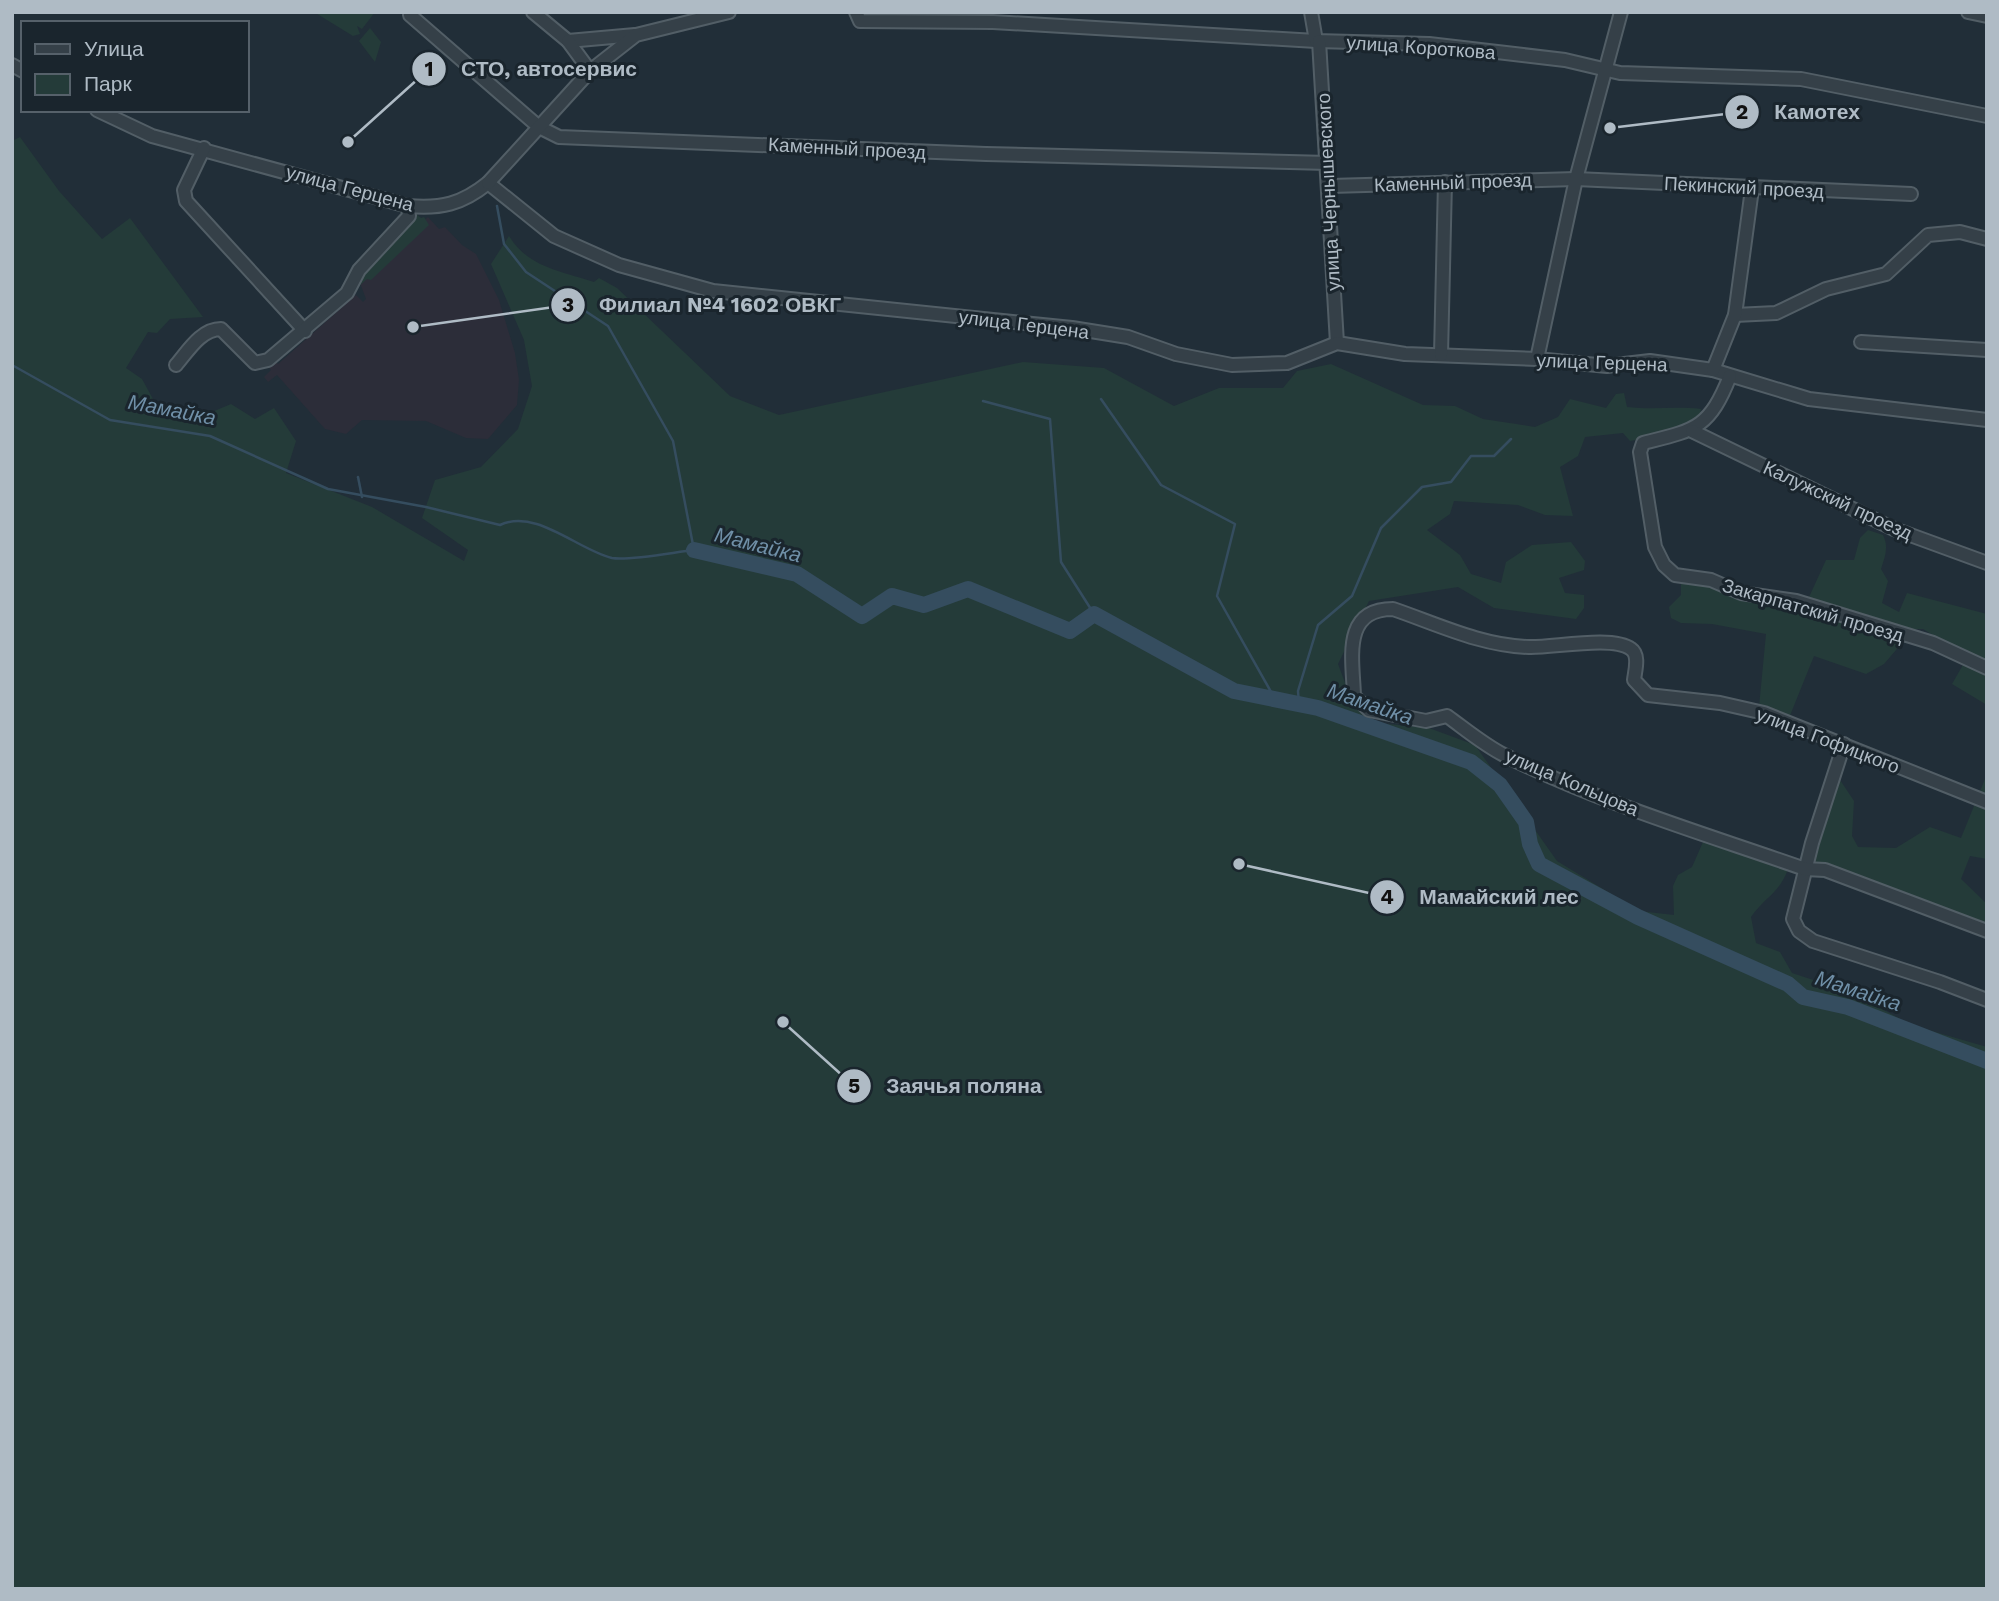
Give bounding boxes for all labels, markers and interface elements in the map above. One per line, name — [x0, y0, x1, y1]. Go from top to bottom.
legend — [21, 21, 248, 112]
street label: улица Короткова — [1346, 31, 1497, 64]
text: Улица — [84, 36, 144, 61]
callout: СТО, автосервис — [412, 48, 651, 90]
text: 1 — [424, 56, 434, 81]
text: СТО, автосервис — [461, 56, 637, 81]
text: Парк — [84, 71, 132, 96]
callout: Камотех — [1725, 91, 1873, 133]
street label: улица Чернышевского — [1312, 92, 1345, 291]
text: 2 — [1736, 99, 1748, 124]
text: Камотех — [1774, 99, 1860, 124]
street label: Каменный проезд — [768, 133, 926, 164]
street label: улица Герцена — [284, 160, 417, 217]
street label: Каменный проезд — [1374, 168, 1532, 197]
street label: Пекинский проезд — [1663, 172, 1825, 203]
callout: Филиал №4 1602 ОВКГ — [550, 284, 856, 326]
text: 3 — [562, 292, 574, 317]
text: Филиал №4 1602 ОВКГ — [599, 292, 841, 317]
street label: улица Герцена — [957, 305, 1091, 344]
street label: улица Герцена — [1536, 349, 1668, 376]
water label: Мамайка — [126, 389, 218, 430]
street label: Калужский проезд — [1760, 456, 1916, 545]
water label: Мамайка — [712, 522, 804, 567]
street label: Закарпатский проезд — [1720, 574, 1906, 647]
water label: Мамайка — [1324, 677, 1416, 730]
street label: улица Гофицкого — [1753, 703, 1903, 778]
street label: улица Кольцова — [1502, 744, 1642, 821]
callout: Мамайский лес — [1370, 876, 1592, 918]
text: 4 — [1380, 884, 1394, 909]
text: Мамайский лес — [1419, 884, 1579, 909]
water label: Мамайка — [1812, 965, 1904, 1016]
callout: Заячья поляна — [837, 1065, 1055, 1107]
text: 5 — [848, 1073, 860, 1098]
text: Заячья поляна — [886, 1073, 1042, 1098]

